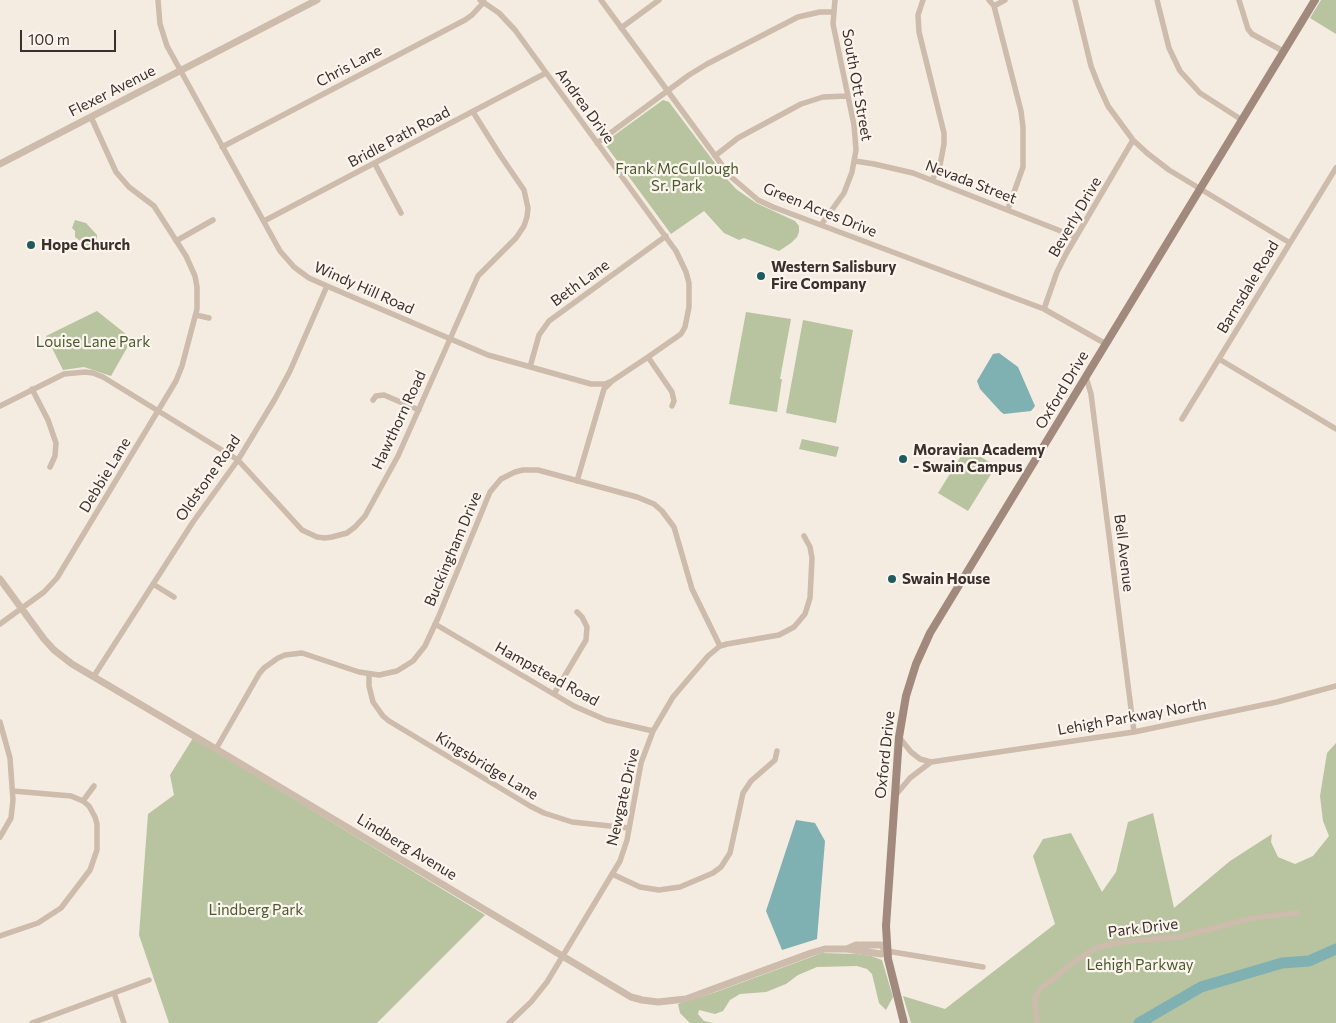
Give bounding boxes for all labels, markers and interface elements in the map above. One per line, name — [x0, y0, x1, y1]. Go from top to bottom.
scale bar — [22, 20, 119, 52]
street label: South Ott Street — [838, 28, 876, 142]
text: 100 m — [28, 30, 70, 48]
street label: Chris Lane — [313, 41, 385, 91]
street label: Flexer Avenue — [66, 61, 158, 121]
street label: Andrea Drive — [552, 65, 618, 147]
street label: Bridle Path Road — [345, 103, 453, 171]
street label: Nevada Street — [923, 156, 1019, 208]
park label: Frank McCullough Sr. Park — [615, 160, 739, 195]
street label: Beverly Drive — [1045, 174, 1105, 260]
street label: Green Acres Drive — [761, 179, 879, 241]
place label: Hope Church — [41, 236, 130, 254]
street label: Barnsdale Road — [1213, 237, 1283, 337]
marker: Hope Church — [25, 239, 37, 251]
street label: Beth Lane — [547, 256, 613, 310]
street label: Windy Hill Road — [311, 258, 417, 318]
place label: Western Salisbury Fire Company — [771, 258, 896, 293]
marker: Western Salisbury Fire Company — [755, 270, 767, 282]
park label: Louise Lane Park — [36, 333, 150, 351]
street label: Oxford Drive — [1032, 348, 1092, 432]
street label: Hawthorn Road — [368, 368, 430, 472]
street label: Oldstone Road — [172, 432, 244, 524]
street label: Debbie Lane — [76, 434, 134, 516]
place label: Moravian Academy - Swain Campus — [913, 441, 1045, 476]
marker: Moravian Academy - Swain Campus — [897, 453, 909, 465]
street label: Buckingham Drive — [421, 489, 485, 609]
street label: Bell Avenue — [1110, 513, 1138, 593]
place label: Swain House — [902, 570, 990, 588]
marker: Swain House — [886, 573, 898, 585]
street label: Hampstead Road — [492, 638, 602, 710]
street label: Lehigh Parkway North — [1056, 695, 1208, 739]
street label: Oxford Drive — [871, 710, 899, 800]
street label: Kingsbridge Lane — [432, 728, 542, 804]
street label: Newgate Drive — [603, 746, 643, 848]
street label: Lindberg Avenue — [354, 810, 460, 884]
park label: Lindberg Park — [209, 901, 303, 919]
street label: Park Drive — [1107, 915, 1179, 941]
park label: Lehigh Parkway — [1086, 956, 1194, 974]

